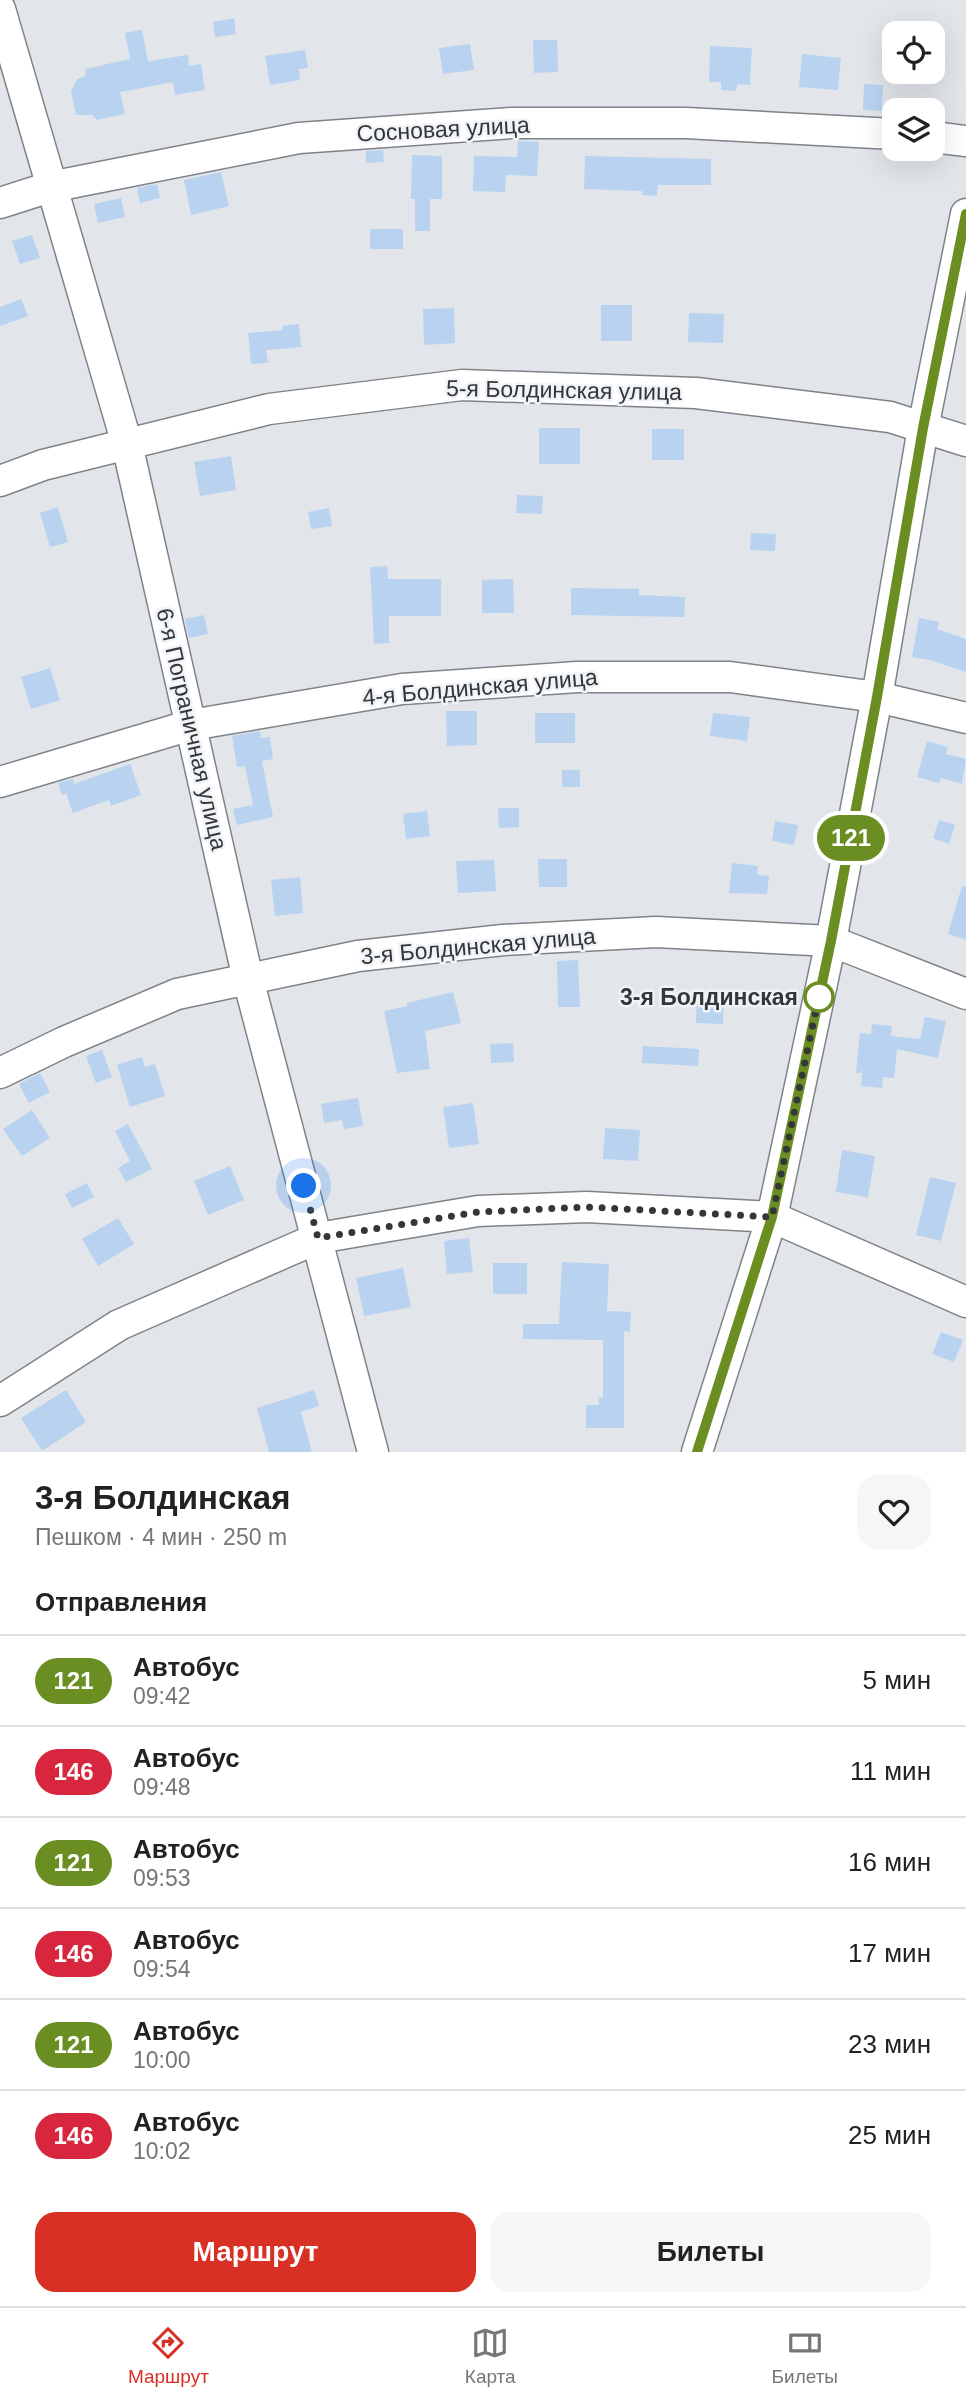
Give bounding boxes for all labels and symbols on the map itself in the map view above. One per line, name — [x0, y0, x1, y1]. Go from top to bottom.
street label: Сосновая улица — [356, 111, 530, 147]
street label: 5-я Болдинская улица — [446, 375, 682, 405]
street label: 6-я Пограничная улица — [151, 605, 233, 853]
street label: 4-я Болдинская улица — [361, 664, 599, 710]
line badge: 121 — [811, 815, 891, 861]
street label: 3-я Болдинская улица — [359, 923, 597, 969]
marker: 3-я Болдинская — [804, 982, 834, 1012]
place label: 3-я Болдинская — [620, 984, 798, 1010]
your location — [286, 1168, 321, 1203]

